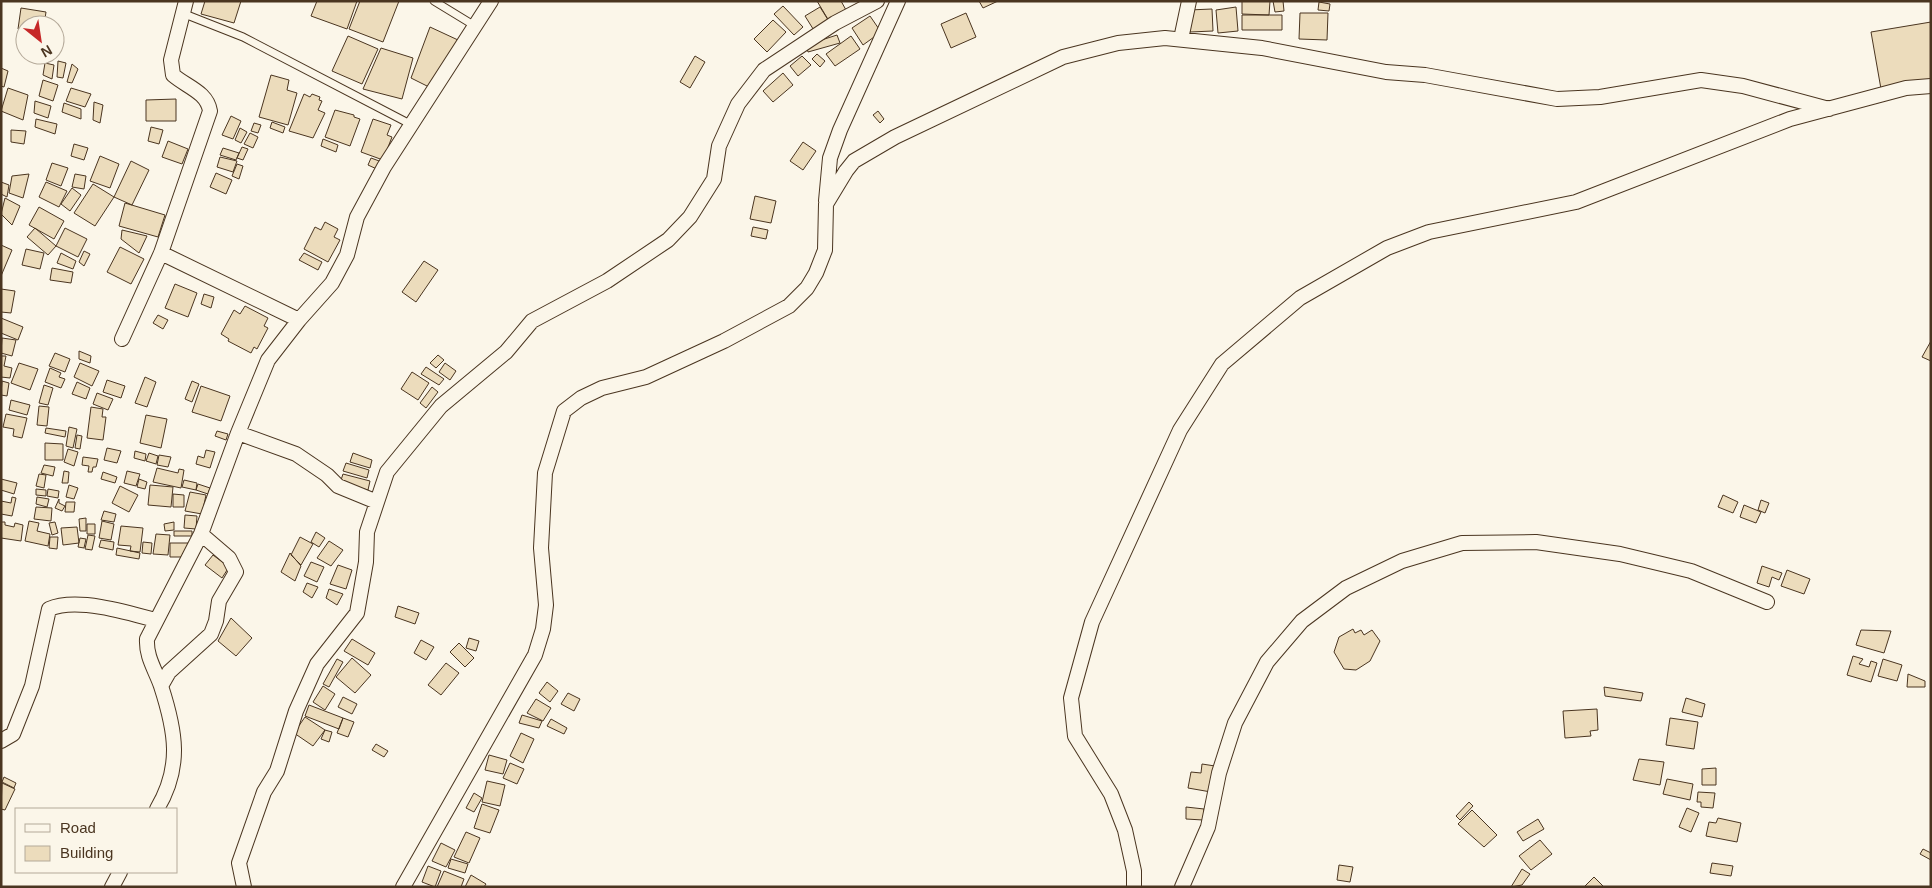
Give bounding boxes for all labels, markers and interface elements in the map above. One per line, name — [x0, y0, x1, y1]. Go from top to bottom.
north arrow — [15, 15, 65, 65]
text: N — [38, 42, 55, 61]
legend — [15, 808, 178, 873]
text: Road — [60, 819, 96, 836]
text: Building — [60, 844, 113, 861]

